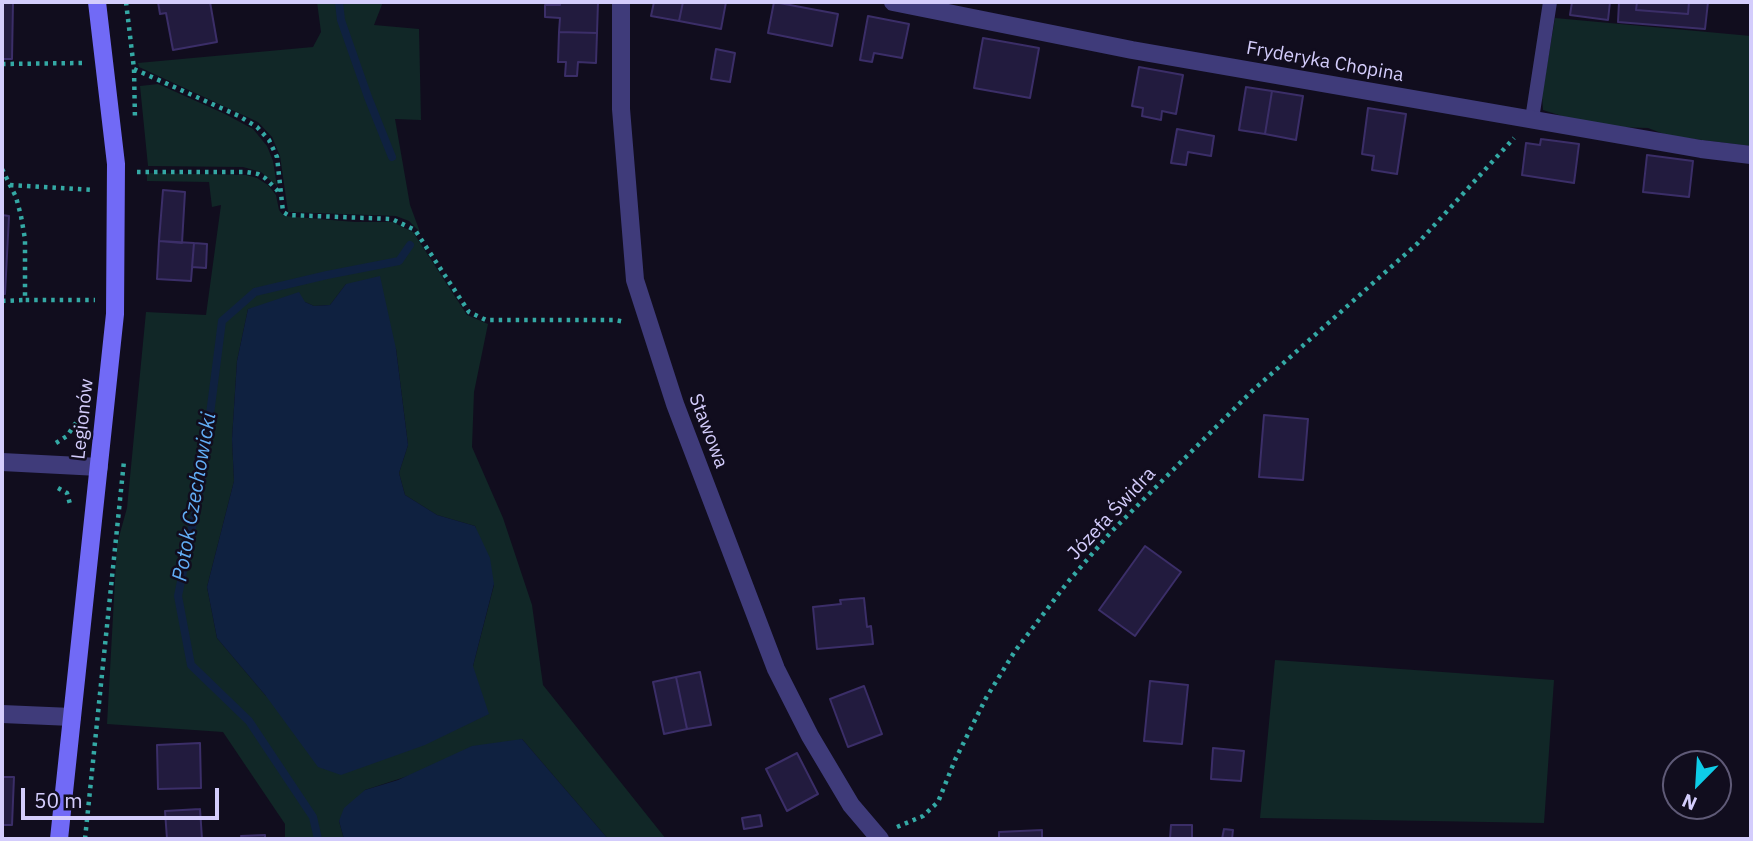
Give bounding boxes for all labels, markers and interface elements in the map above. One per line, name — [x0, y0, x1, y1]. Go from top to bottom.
street label: Fryderyka Chopina — [1245, 37, 1405, 87]
street label: Legionów — [67, 377, 99, 461]
street label: Stawowa — [683, 391, 733, 471]
water label: Potok Czechowicki — [168, 411, 222, 583]
street label: Józefa Świdra — [1063, 463, 1161, 565]
north arrow — [1662, 750, 1732, 820]
scale bar — [24, 774, 222, 818]
text: 50 m — [34, 786, 83, 814]
text: N — [1678, 789, 1700, 816]

